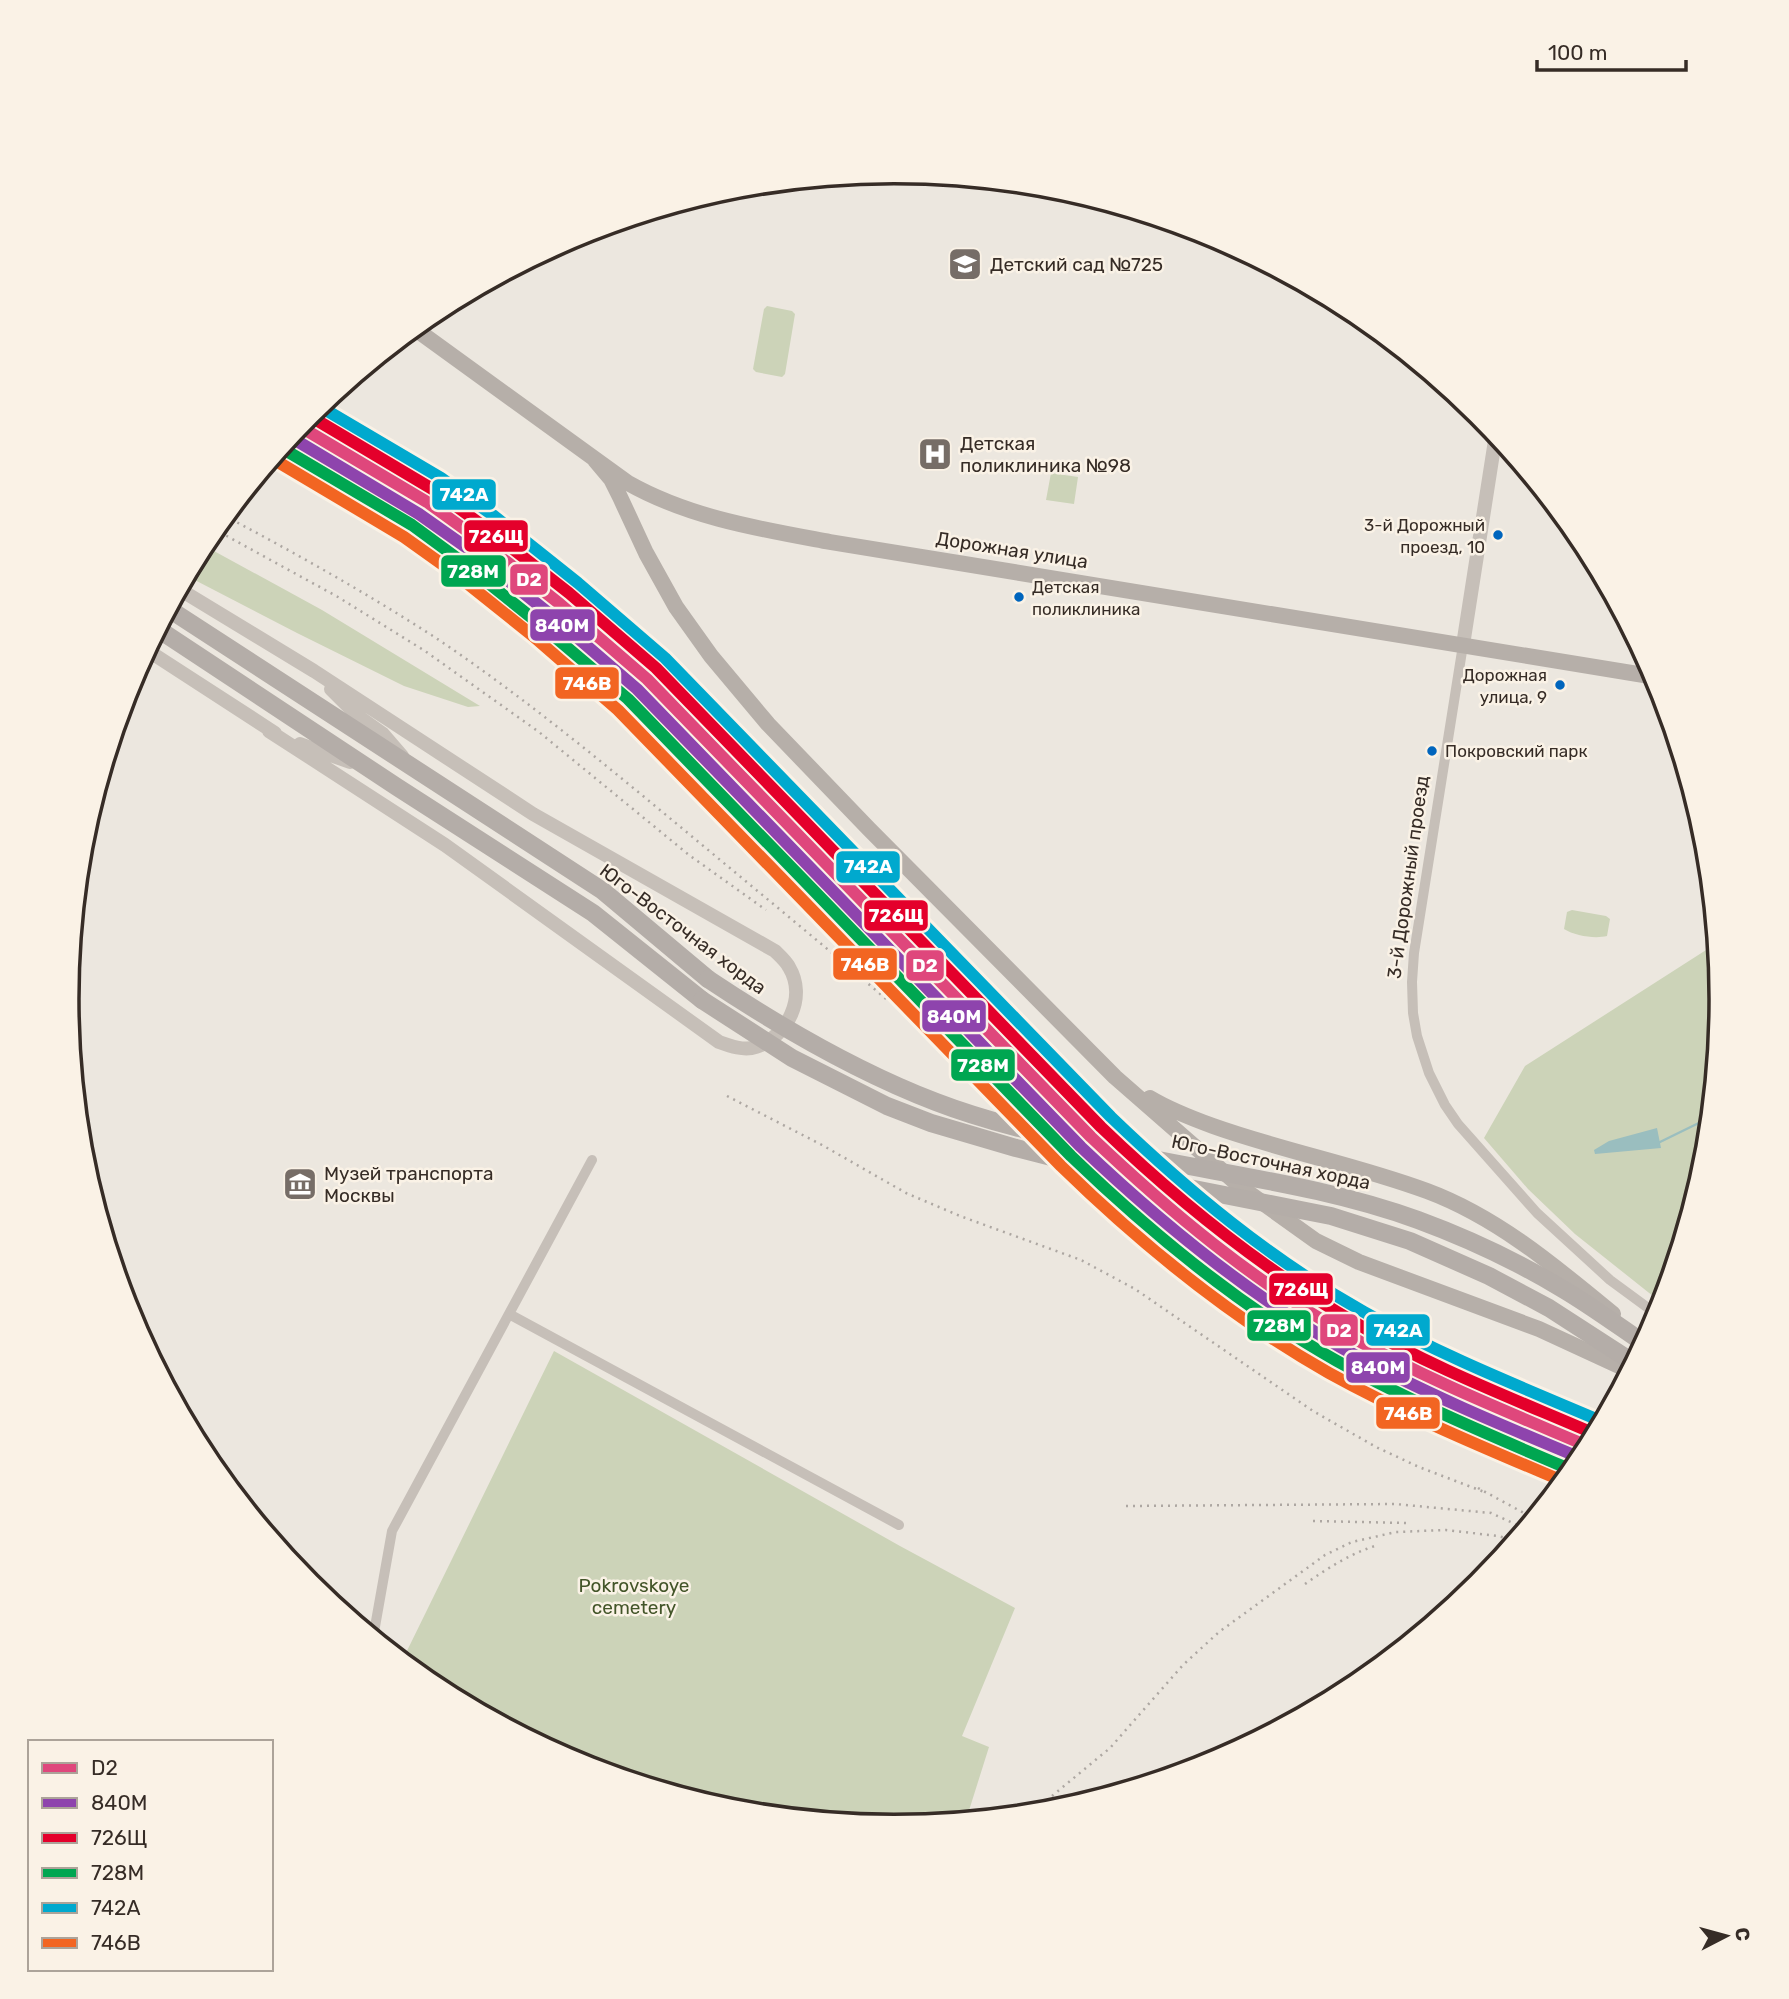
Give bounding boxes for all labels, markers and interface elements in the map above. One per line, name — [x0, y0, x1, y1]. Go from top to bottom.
scale bar — [1537, 28, 1686, 72]
text: 100 m — [1548, 40, 1607, 65]
school or university icon: Детский сад №725 — [946, 245, 984, 283]
place label: Детский сад №725 — [990, 253, 1163, 276]
place label: Детская поликлиника №98 — [960, 432, 1131, 477]
hospital icon: Детская поликлиника №98 — [916, 435, 954, 473]
line badge: 742А — [431, 478, 497, 511]
text: 742А — [439, 483, 489, 506]
place label: 3-й Дорожный проезд, 10 — [1364, 515, 1485, 557]
line badge: 726Щ — [463, 519, 529, 553]
text: 726Щ — [468, 525, 524, 548]
street label: Дорожная улица — [934, 527, 1090, 573]
marker: 3-й Дорожный проезд, 10 — [1491, 528, 1505, 542]
line badge: 728М — [440, 554, 507, 588]
text: 728М — [447, 560, 499, 583]
line badge: D2 — [509, 563, 549, 596]
text: D2 — [516, 568, 542, 591]
place label: Детская поликлиника — [1032, 577, 1140, 619]
marker: Детская поликлиника — [1012, 590, 1026, 604]
line badge: 840М — [529, 608, 596, 642]
text: 840М — [535, 614, 589, 637]
place label: Дорожная улица, 9 — [1463, 665, 1547, 707]
line badge: 746В — [554, 666, 620, 700]
text: 746В — [562, 672, 612, 695]
marker: Дорожная улица, 9 — [1553, 678, 1567, 692]
place label: Покровский парк — [1445, 741, 1588, 761]
marker: Покровский парк — [1425, 744, 1439, 758]
street label: 3-й Дорожный проезд — [1382, 774, 1434, 980]
line badge: 742А — [835, 850, 901, 884]
text: 742А — [843, 855, 893, 878]
street label: Юго-Восточная хорда — [595, 859, 771, 999]
line badge: 726Щ — [863, 899, 929, 932]
text: 726Щ — [868, 904, 924, 927]
line badge: 746В — [832, 947, 898, 981]
line badge: D2 — [905, 949, 945, 982]
text: 746В — [840, 953, 890, 976]
text: D2 — [912, 954, 938, 977]
line badge: 840М — [921, 999, 987, 1033]
text: 840М — [927, 1005, 981, 1028]
line badge: 728М — [950, 1048, 1016, 1082]
text: 728М — [957, 1054, 1009, 1077]
street label: Юго-Восточная хорда — [1170, 1130, 1372, 1194]
place label: Музей транспорта Москвы — [324, 1162, 493, 1207]
museum icon: Музей транспорта Москвы — [281, 1165, 319, 1203]
line badge: 726Щ — [1268, 1272, 1334, 1306]
text: 726Щ — [1273, 1278, 1329, 1301]
line badge: 728М — [1246, 1309, 1312, 1342]
line badge: D2 — [1319, 1313, 1359, 1347]
line badge: 742А — [1365, 1313, 1431, 1347]
text: 728М — [1253, 1314, 1305, 1337]
text: D2 — [1326, 1319, 1352, 1342]
text: 742А — [1373, 1319, 1423, 1342]
line badge: 840М — [1345, 1351, 1411, 1384]
text: 840М — [1351, 1356, 1405, 1379]
line badge: 746В — [1375, 1396, 1441, 1430]
text: 746В — [1383, 1402, 1433, 1425]
park label: Pokrovskoye cemetery — [579, 1574, 689, 1619]
legend — [28, 1740, 273, 1971]
text: D2 — [91, 1755, 118, 1780]
text: 840М — [91, 1790, 147, 1815]
text: 726Щ — [91, 1825, 147, 1850]
text: 728М — [91, 1860, 144, 1885]
text: 742А — [91, 1895, 141, 1920]
north arrow — [1691, 1901, 1761, 1971]
text: С — [1730, 1926, 1755, 1942]
text: 746В — [91, 1930, 141, 1955]

